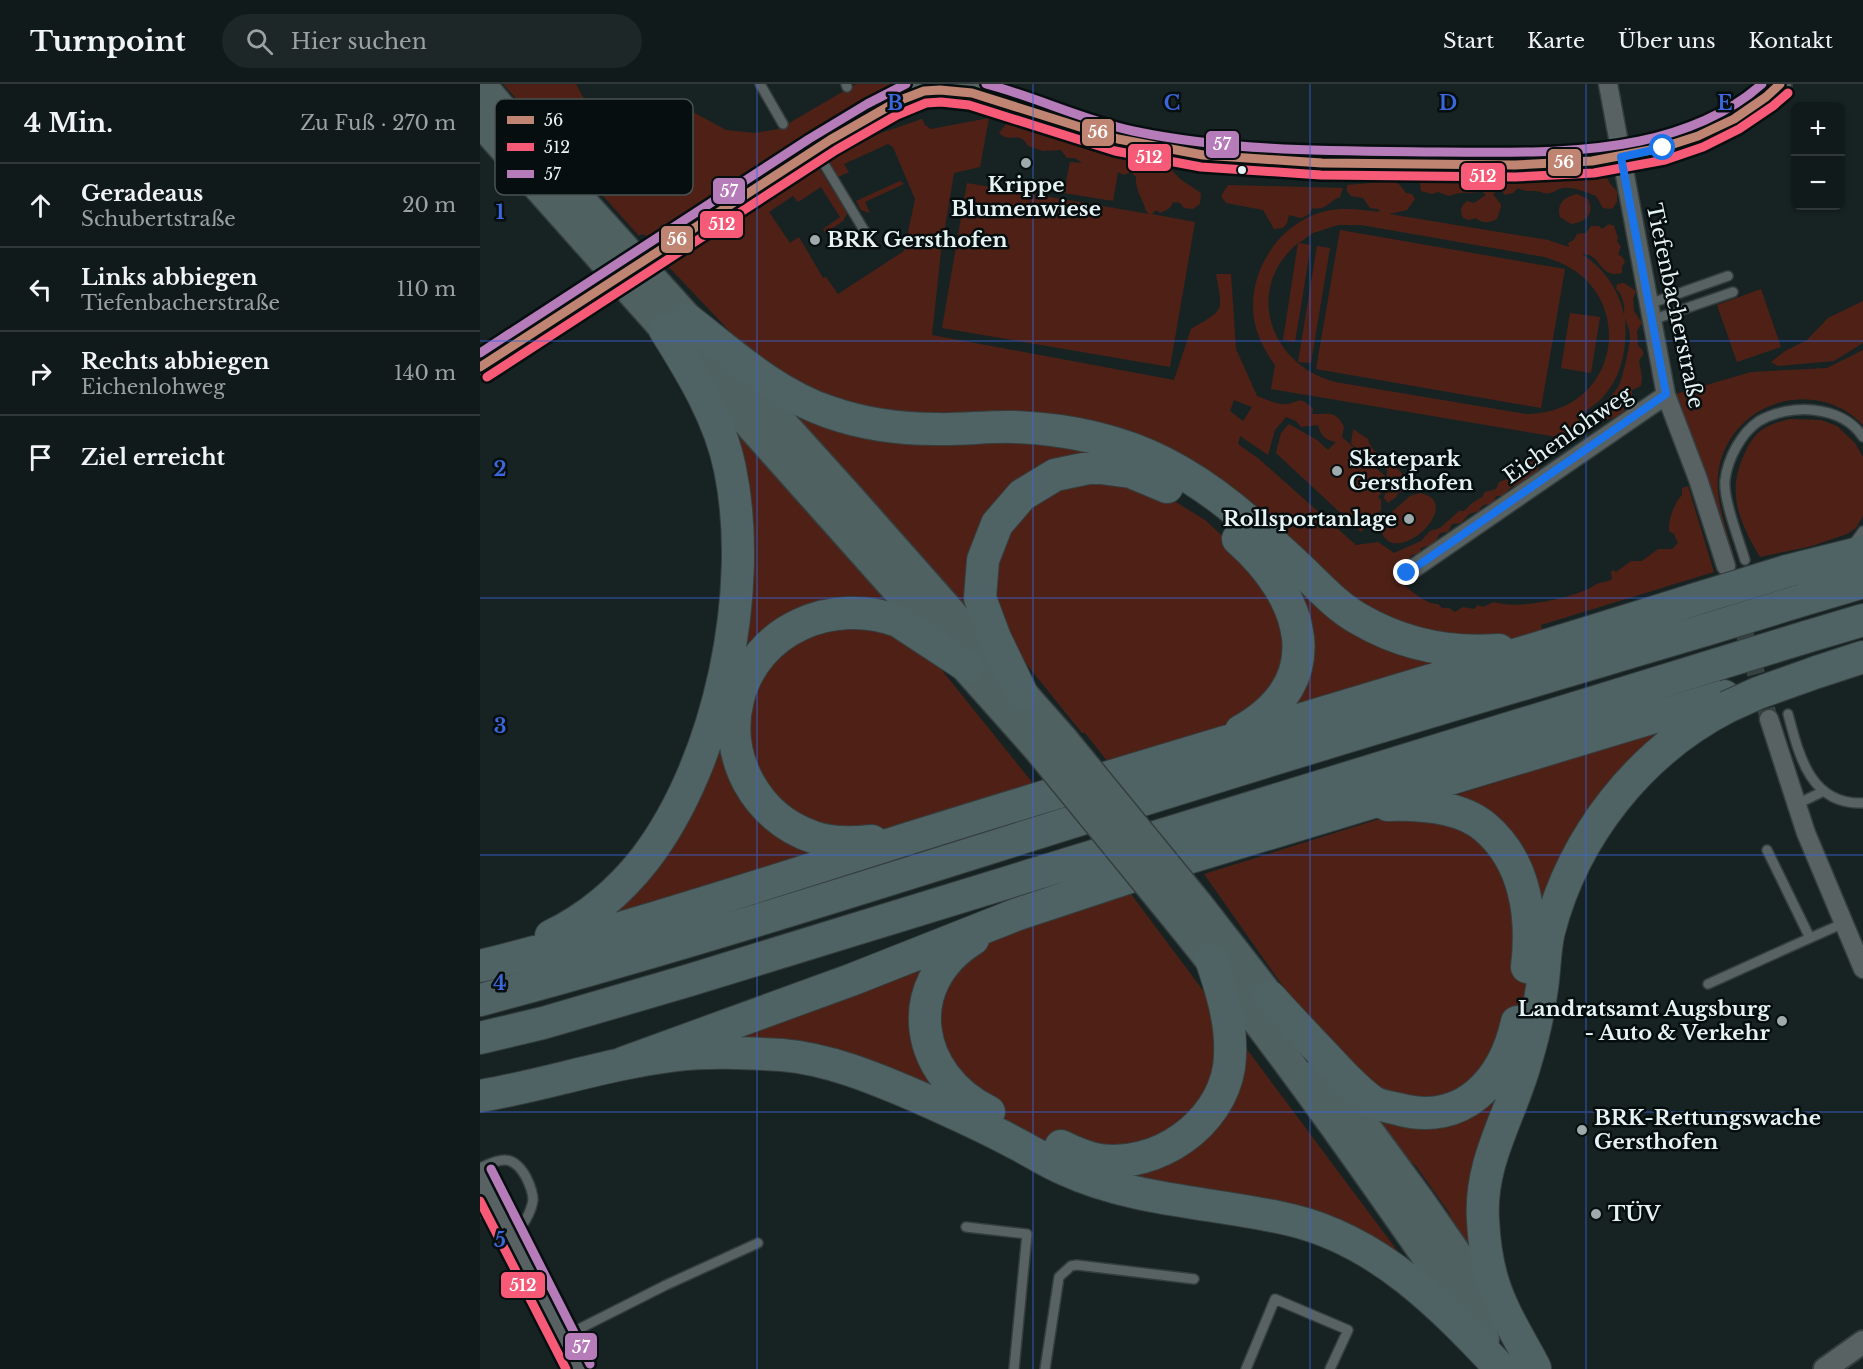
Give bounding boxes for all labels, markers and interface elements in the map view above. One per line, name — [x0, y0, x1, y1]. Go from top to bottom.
search box — [222, 14, 642, 68]
text: Turnpoint — [30, 24, 186, 59]
icon: search — [243, 25, 276, 58]
text: Hier suchen — [291, 28, 427, 55]
text: Start — [1443, 28, 1494, 54]
text: Karte — [1527, 28, 1585, 54]
text: Über uns — [1618, 28, 1716, 54]
text: Kontakt — [1749, 28, 1833, 54]
text: B — [887, 91, 903, 115]
text: C — [1164, 91, 1180, 115]
text: D — [1439, 91, 1457, 115]
text: E — [1717, 91, 1733, 115]
legend — [495, 99, 693, 195]
map controls — [1791, 102, 1845, 210]
button: + — [1791, 102, 1845, 156]
text: 4 Min. — [24, 107, 113, 139]
text: 56 — [544, 110, 563, 130]
text: Zu Fuß · 270 m — [300, 111, 456, 135]
line badge: 56 — [1081, 118, 1115, 147]
text: 56 — [1088, 122, 1108, 142]
line badge: 57 — [1205, 130, 1240, 159]
text: 57 — [1213, 134, 1232, 154]
route start — [1649, 134, 1675, 160]
text: 512 — [544, 137, 570, 157]
line badge: 512 — [1127, 143, 1172, 172]
text: 512 — [1136, 147, 1162, 167]
line badge: 56 — [1547, 148, 1582, 177]
text: 56 — [1554, 152, 1574, 172]
marker: Krippe Blumenwiese — [1019, 156, 1033, 170]
button: − — [1791, 156, 1845, 210]
line badge: 512 — [1460, 162, 1506, 191]
text: 57 — [544, 164, 562, 184]
unlabelled marker — [1236, 164, 1248, 176]
text: 512 — [1470, 166, 1496, 186]
place label: Krippe Blumenwiese — [951, 172, 1101, 222]
line badge: 57 — [712, 177, 746, 205]
text: Geradeaus — [81, 180, 203, 207]
text: 57 — [720, 181, 739, 201]
icon: ahead — [24, 189, 57, 222]
text: 20 m — [402, 193, 456, 217]
text: 1 — [496, 200, 505, 224]
street label: Tiefenbacherstraße — [1641, 201, 1709, 411]
text: Schubertstraße — [81, 207, 236, 231]
line badge: 512 — [699, 210, 744, 239]
text: 512 — [709, 214, 735, 234]
line badge: 56 — [660, 225, 694, 254]
place label: BRK Gersthofen — [827, 227, 1008, 253]
text: 56 — [667, 229, 687, 249]
marker: BRK Gersthofen — [808, 233, 822, 247]
text: Links abbiegen — [81, 264, 258, 291]
icon: left — [24, 273, 57, 306]
text: 110 m — [397, 277, 456, 301]
text: Tiefenbacherstraße — [81, 291, 280, 315]
text: Rechts abbiegen — [81, 348, 270, 375]
icon: right — [24, 357, 57, 390]
text: 140 m — [394, 361, 456, 385]
text: Eichenlohweg — [81, 375, 225, 399]
street label: Eichenlohweg — [1499, 381, 1638, 489]
icon: arrive — [24, 441, 57, 474]
text: Ziel erreicht — [81, 444, 225, 471]
place label: Skatepark Gersthofen — [1349, 446, 1473, 496]
text: 2 — [493, 457, 507, 481]
marker: Skatepark Gersthofen — [1330, 464, 1344, 478]
place label: Rollsportanlage — [1223, 506, 1397, 532]
marker: Rollsportanlage — [1402, 512, 1416, 526]
route end — [1393, 559, 1419, 585]
text: 3 — [494, 714, 506, 738]
text: 4 — [493, 971, 507, 995]
place label: Landratsamt Augsburg - Auto & Verkehr — [1518, 996, 1771, 1046]
marker: Landratsamt Augsburg - Auto & Verkehr — [1775, 1014, 1789, 1028]
place label: BRK-Rettungswache Gersthofen — [1594, 1105, 1821, 1155]
marker: BRK-Rettungswache Gersthofen — [1575, 1123, 1589, 1137]
place label: TÜV — [1608, 1201, 1662, 1227]
marker: TÜV — [1589, 1207, 1603, 1221]
text: 5 — [494, 1228, 506, 1252]
line badge: 512 — [500, 1271, 546, 1299]
text: 512 — [510, 1275, 536, 1295]
line badge: 57 — [564, 1332, 598, 1361]
text: 57 — [572, 1337, 591, 1357]

